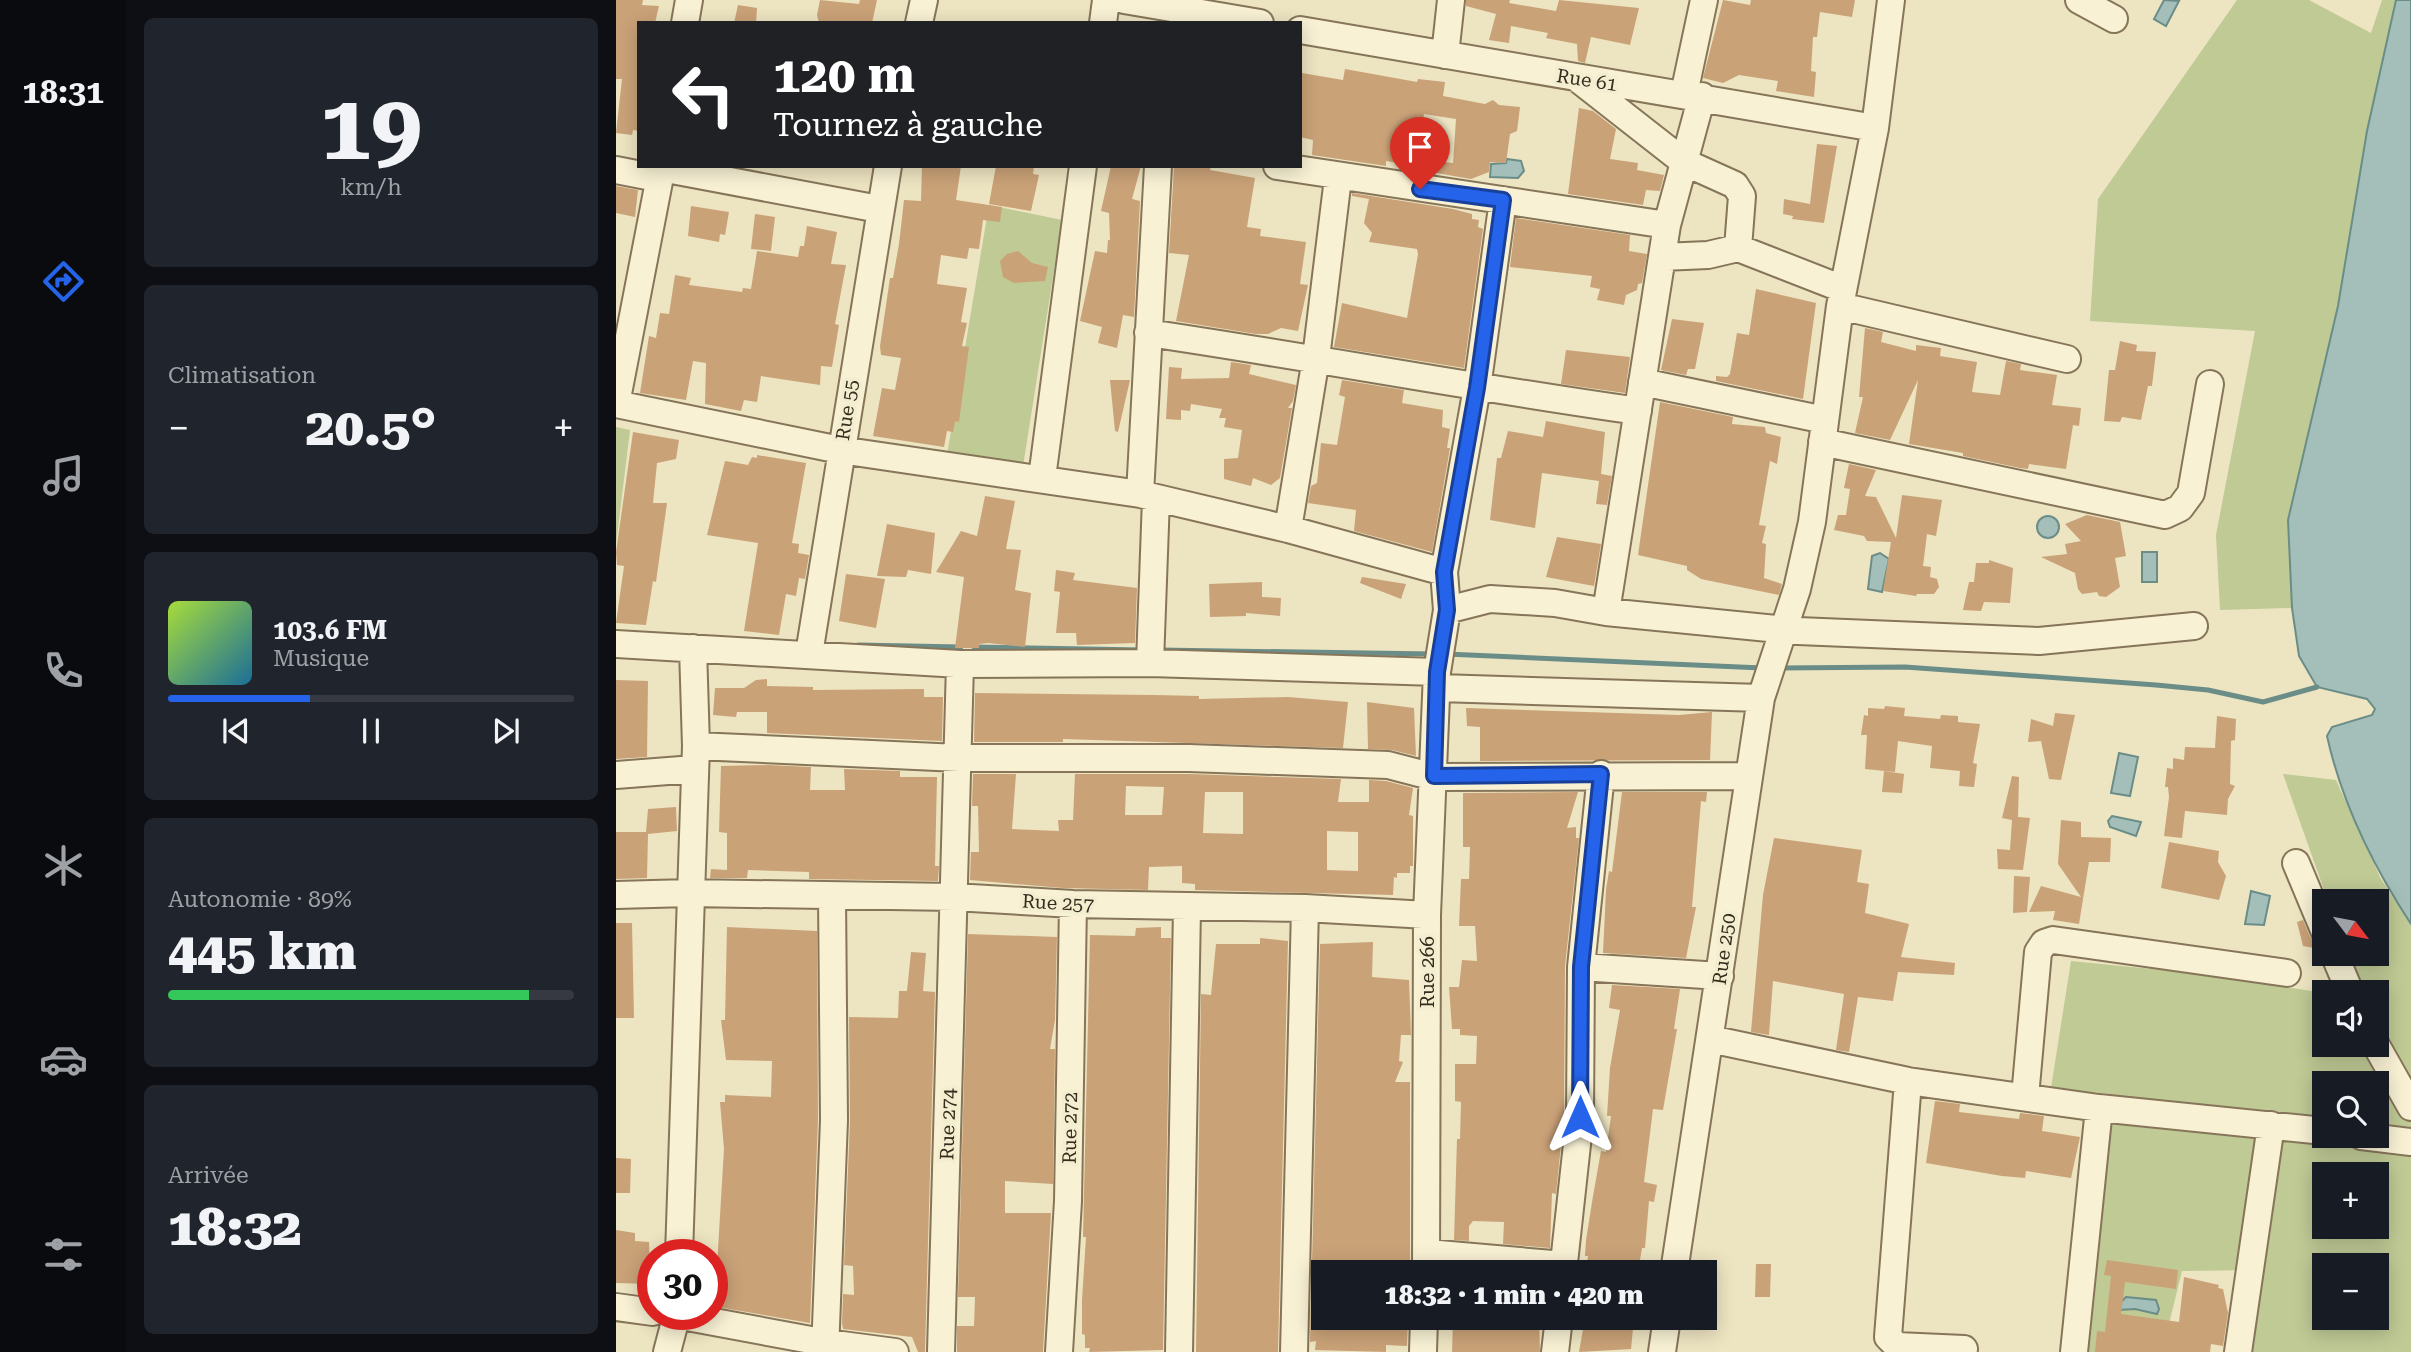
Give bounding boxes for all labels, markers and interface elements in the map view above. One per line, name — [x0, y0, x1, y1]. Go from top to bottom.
text: 120 m — [773, 47, 915, 104]
icon: left — [658, 49, 749, 140]
street label: Rue 61 — [1555, 64, 1619, 96]
text: 18:31 — [22, 73, 104, 111]
text: 19 — [320, 75, 422, 181]
text: Tournez à gauche — [773, 106, 1043, 144]
pin — [1390, 117, 1450, 189]
icon: arrive — [1401, 128, 1439, 166]
text: km/h — [340, 174, 402, 201]
icon: directions — [39, 257, 88, 306]
text: Climatisation — [168, 362, 316, 389]
street label: Rue 55 — [831, 378, 863, 442]
text: 20.5° — [306, 397, 436, 458]
text: − — [168, 406, 189, 450]
text: + — [553, 406, 574, 450]
icon: music — [39, 451, 88, 500]
text: 103.6 FM — [273, 615, 387, 645]
text: Musique — [273, 645, 369, 672]
icon: phone — [39, 646, 88, 695]
icon: previous — [217, 712, 255, 750]
icon: pause — [352, 712, 390, 750]
icon: next — [487, 712, 525, 750]
icon: climate — [39, 841, 88, 890]
text: Autonomie · 89% — [168, 886, 352, 913]
north arrow — [2312, 889, 2389, 966]
map controls — [2312, 889, 2389, 1330]
street label: Rue 257 — [1022, 890, 1095, 916]
street label: Rue 250 — [1708, 912, 1740, 986]
text: 445 km — [168, 921, 356, 982]
street label: Rue 266 — [1416, 936, 1439, 1008]
button: sound — [2312, 980, 2389, 1057]
icon: car — [39, 1035, 88, 1084]
button: search — [2312, 1071, 2389, 1148]
position arrow — [1543, 1080, 1617, 1154]
street label: Rue 274 — [935, 1087, 961, 1160]
street label: Rue 272 — [1058, 1092, 1082, 1164]
text: Arrivée — [168, 1162, 249, 1189]
button: + — [2312, 1162, 2389, 1239]
text: 18:32 — [168, 1197, 302, 1258]
icon: filters — [39, 1230, 88, 1279]
speed limit sign: 30 — [637, 1239, 728, 1330]
button: − — [2312, 1253, 2389, 1330]
text: 18:32 · 1 min · 420 m — [1384, 1280, 1644, 1310]

